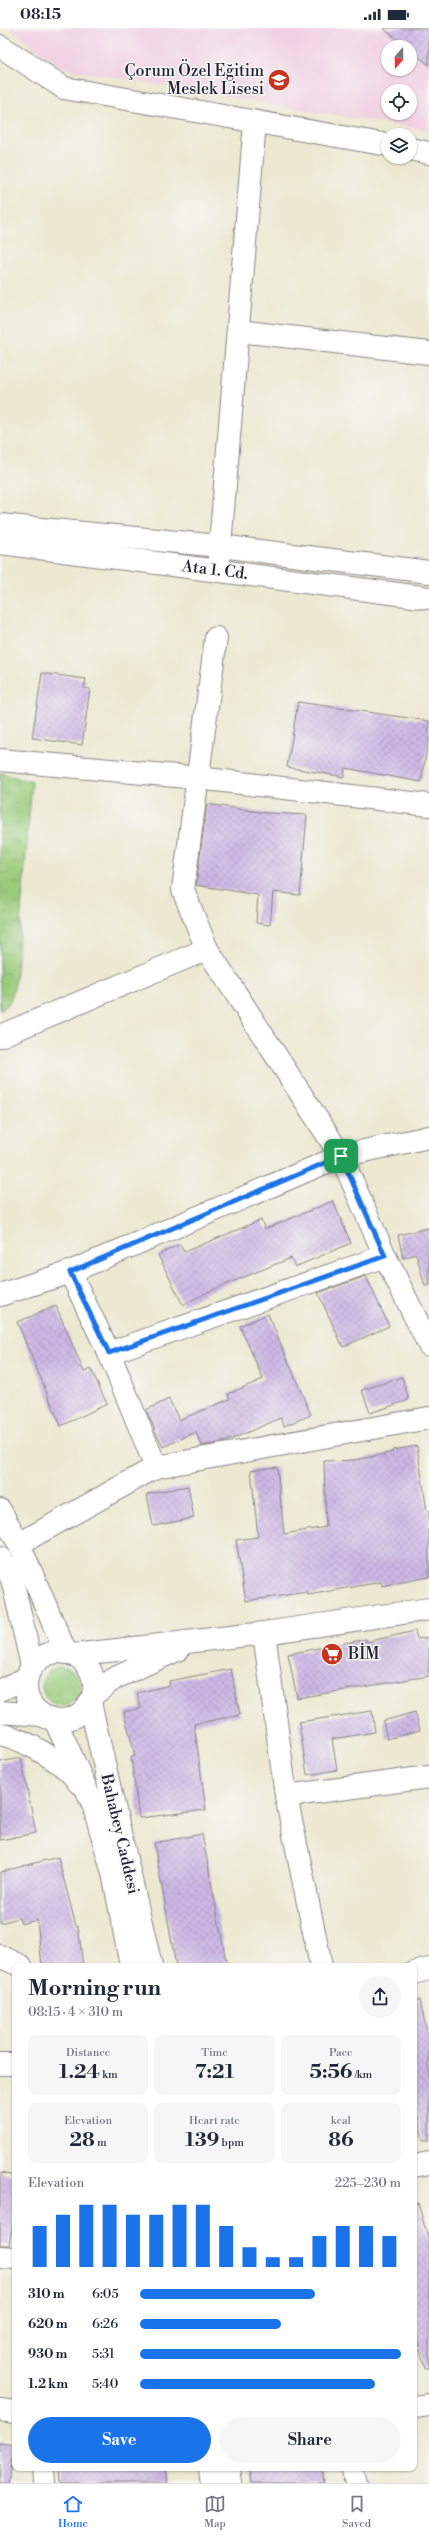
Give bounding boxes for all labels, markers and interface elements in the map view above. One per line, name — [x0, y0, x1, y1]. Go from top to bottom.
text: 08:15 — [20, 5, 61, 24]
north arrow — [381, 40, 417, 76]
map controls — [381, 40, 417, 164]
place label: Çorum Özel Eğitim Meslek Lisesi — [125, 59, 264, 99]
school or university icon: Çorum Özel Eğitim Meslek Lisesi — [266, 67, 292, 93]
button: locate — [381, 84, 417, 120]
button: layers — [381, 128, 417, 164]
street label: Ata 1. Cd. — [180, 556, 249, 584]
pin — [324, 1139, 358, 1173]
icon: arrive — [330, 1145, 352, 1167]
supermarket icon: BİM — [319, 1641, 345, 1667]
place label: BİM — [347, 1642, 379, 1664]
street label: Bahabey Caddesi — [96, 1771, 144, 1896]
text: Morning run — [28, 1975, 161, 2002]
button: share — [359, 1976, 401, 2018]
text: 08:15 · 4 × 310 m — [28, 2004, 123, 2020]
text: Distance — [66, 2046, 110, 2060]
text: Time — [201, 2046, 228, 2060]
text: Pace — [329, 2046, 353, 2060]
text: 1.24 — [59, 2060, 100, 2085]
text: 7:21 — [195, 2060, 234, 2085]
text: 5:56 — [310, 2060, 352, 2085]
text: km — [100, 2068, 118, 2082]
text: /km — [352, 2068, 372, 2082]
text: Elevation — [64, 2114, 112, 2128]
text: Heart rate — [189, 2114, 240, 2128]
text: kcal — [331, 2114, 351, 2128]
text: 28 — [70, 2128, 95, 2153]
text: 139 — [185, 2128, 219, 2153]
text: 86 — [328, 2128, 354, 2153]
text: m — [95, 2136, 107, 2150]
text: bpm — [219, 2136, 244, 2150]
text: Elevation — [28, 2175, 84, 2191]
text: 225–230 m — [335, 2175, 401, 2191]
text: 310 m — [28, 2286, 65, 2302]
text: 6:05 — [92, 2286, 119, 2302]
text: 620 m — [28, 2316, 68, 2332]
text: 6:26 — [92, 2316, 118, 2332]
text: 930 m — [28, 2346, 67, 2362]
text: 5:31 — [92, 2346, 115, 2362]
text: 1.2 km — [28, 2376, 68, 2392]
text: 5:40 — [92, 2376, 118, 2392]
button: Save — [28, 2417, 211, 2463]
button: Share — [219, 2417, 401, 2463]
tab: Home — [58, 2493, 88, 2531]
tab: Map — [204, 2493, 226, 2531]
tab: Saved — [342, 2493, 371, 2531]

